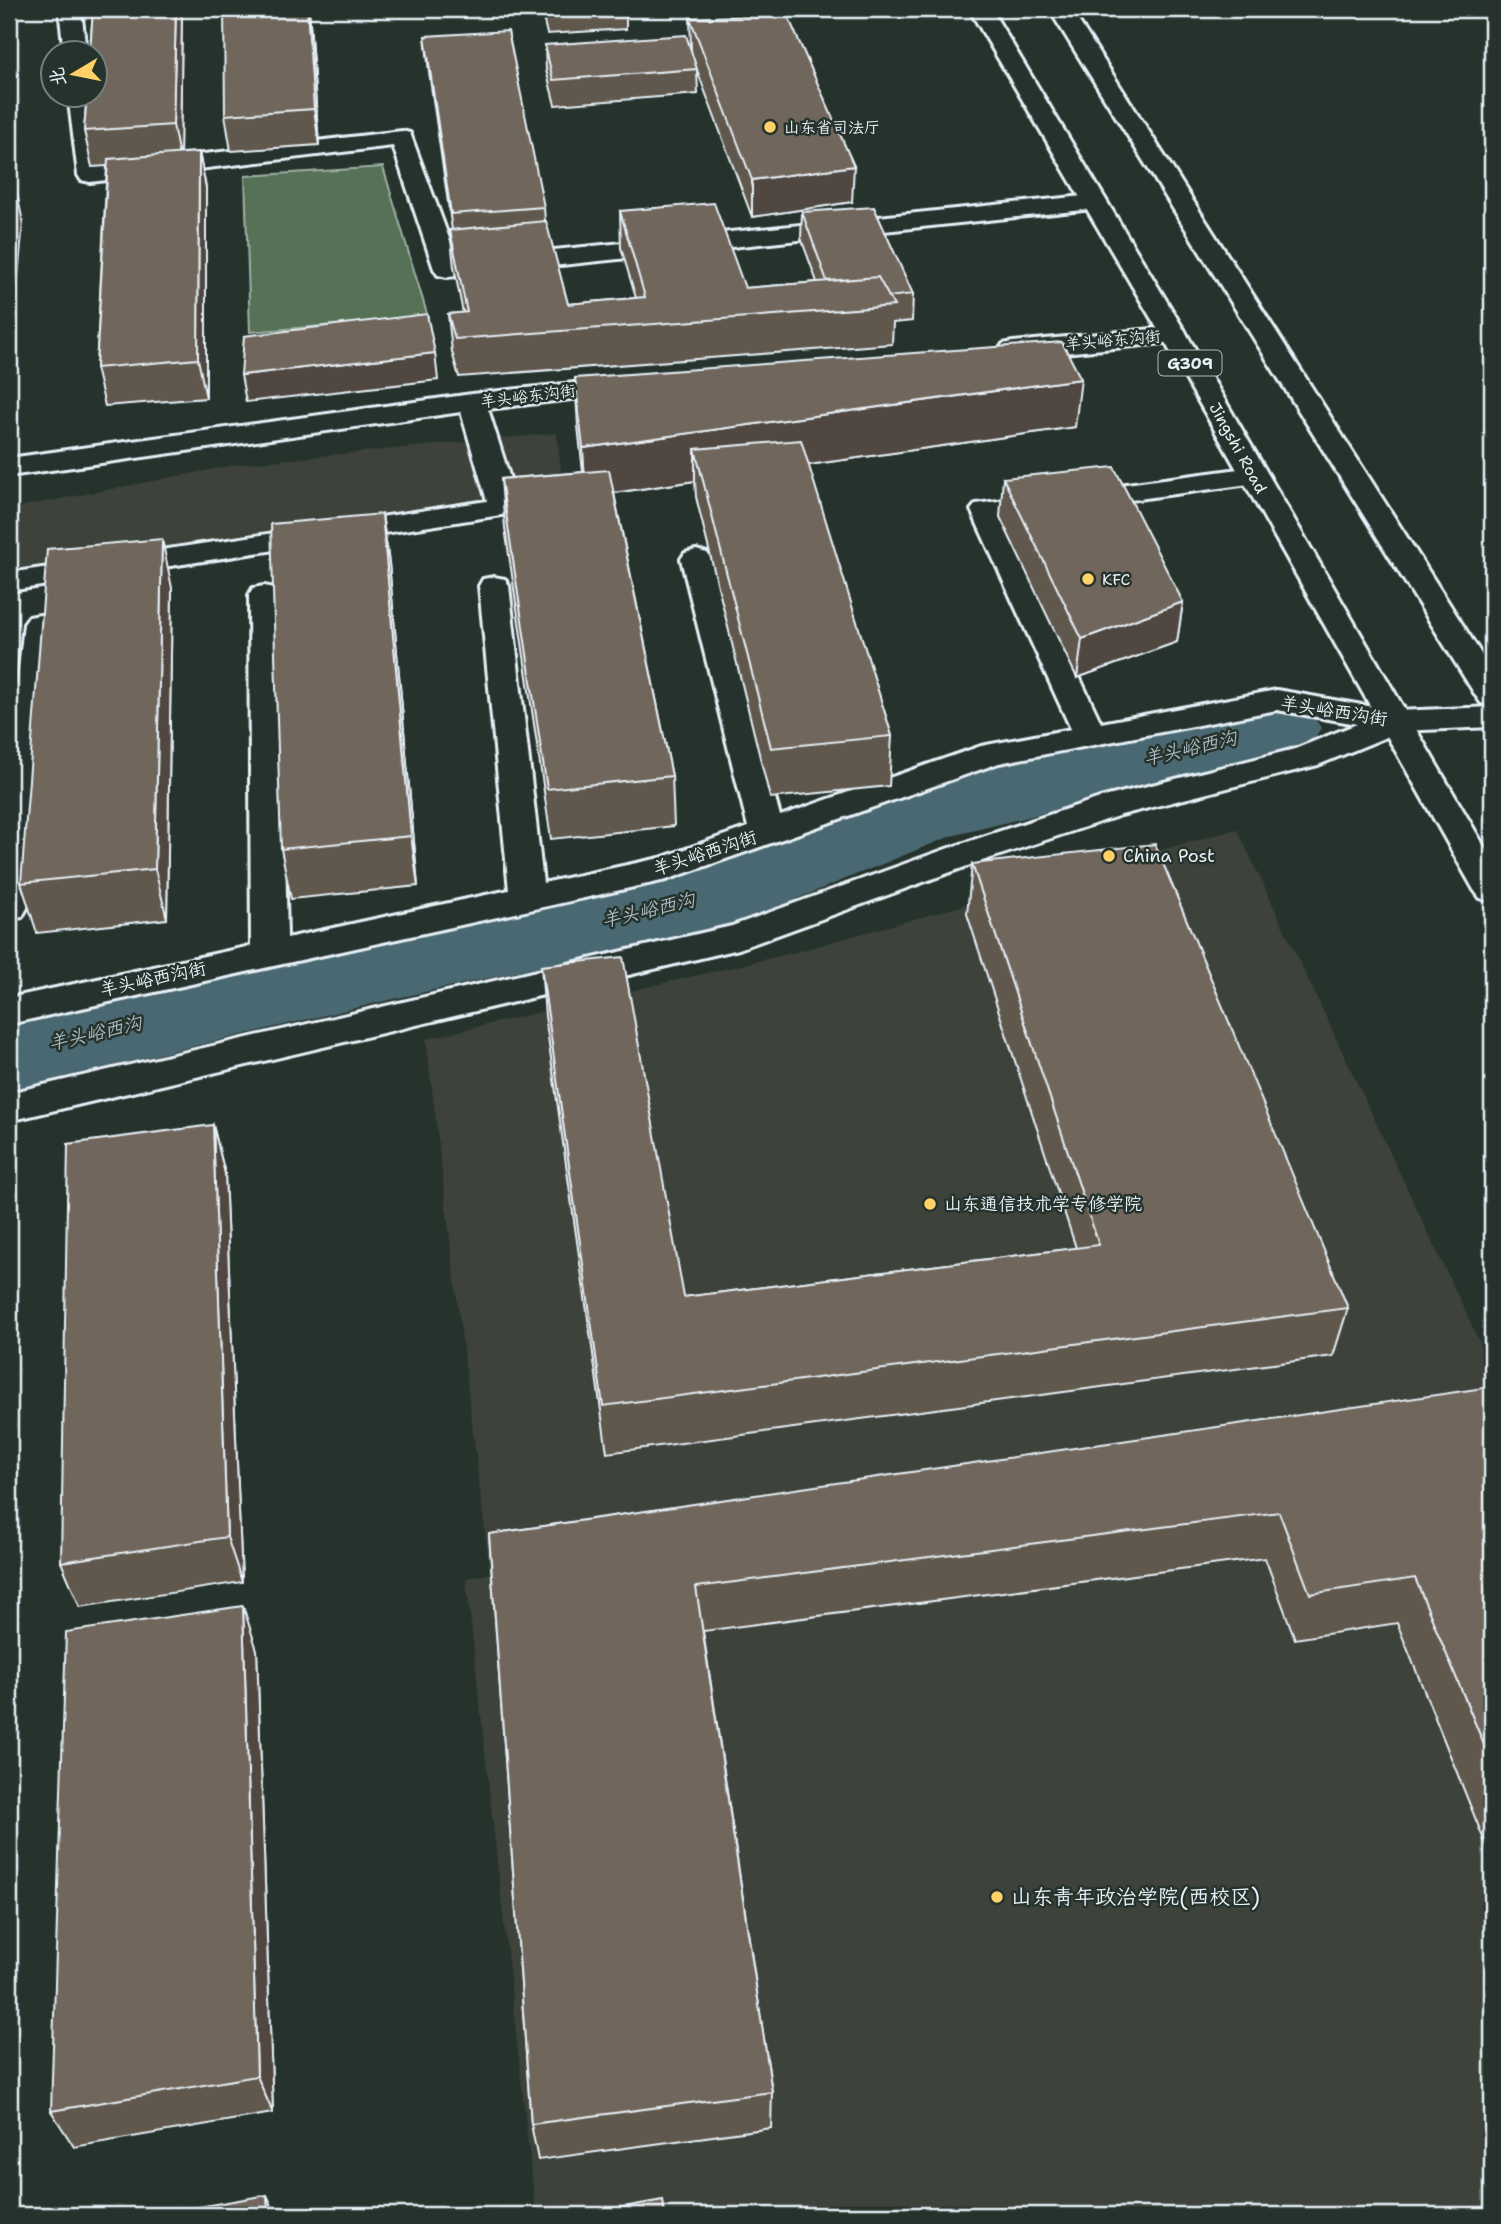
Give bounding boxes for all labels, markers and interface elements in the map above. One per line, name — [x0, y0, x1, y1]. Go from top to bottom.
north arrow — [38, 38, 108, 108]
text: 北 — [44, 65, 72, 88]
place label: 山东省司法厅 — [784, 117, 880, 138]
marker: 山东省司法厅 — [762, 119, 778, 135]
street label: 羊头峪东沟街 — [1064, 325, 1162, 355]
road number: G309 — [1158, 350, 1222, 376]
street label: 羊头峪东沟街 — [479, 380, 577, 412]
street label: Jingshi Road — [1204, 399, 1272, 497]
place label: KFC — [1102, 569, 1131, 590]
marker: KFC — [1080, 571, 1096, 587]
street label: 羊头峪西沟街 — [1279, 691, 1389, 731]
water label: 羊头峪西沟 — [1141, 725, 1241, 771]
street label: 羊头峪西沟街 — [650, 825, 760, 881]
place label: China Post — [1123, 844, 1215, 868]
marker: China Post — [1101, 848, 1117, 864]
water label: 羊头峪西沟 — [599, 887, 699, 933]
street label: 羊头峪西沟街 — [98, 956, 208, 1002]
water label: 羊头峪西沟 — [46, 1010, 146, 1056]
place label: 山东通信技术学专修学院 — [944, 1192, 1142, 1216]
marker: 山东通信技术学专修学院 — [922, 1196, 938, 1212]
place label: 山东青年政治学院(西校区) — [1011, 1883, 1260, 1911]
marker: 山东青年政治学院(西校区) — [989, 1889, 1005, 1905]

